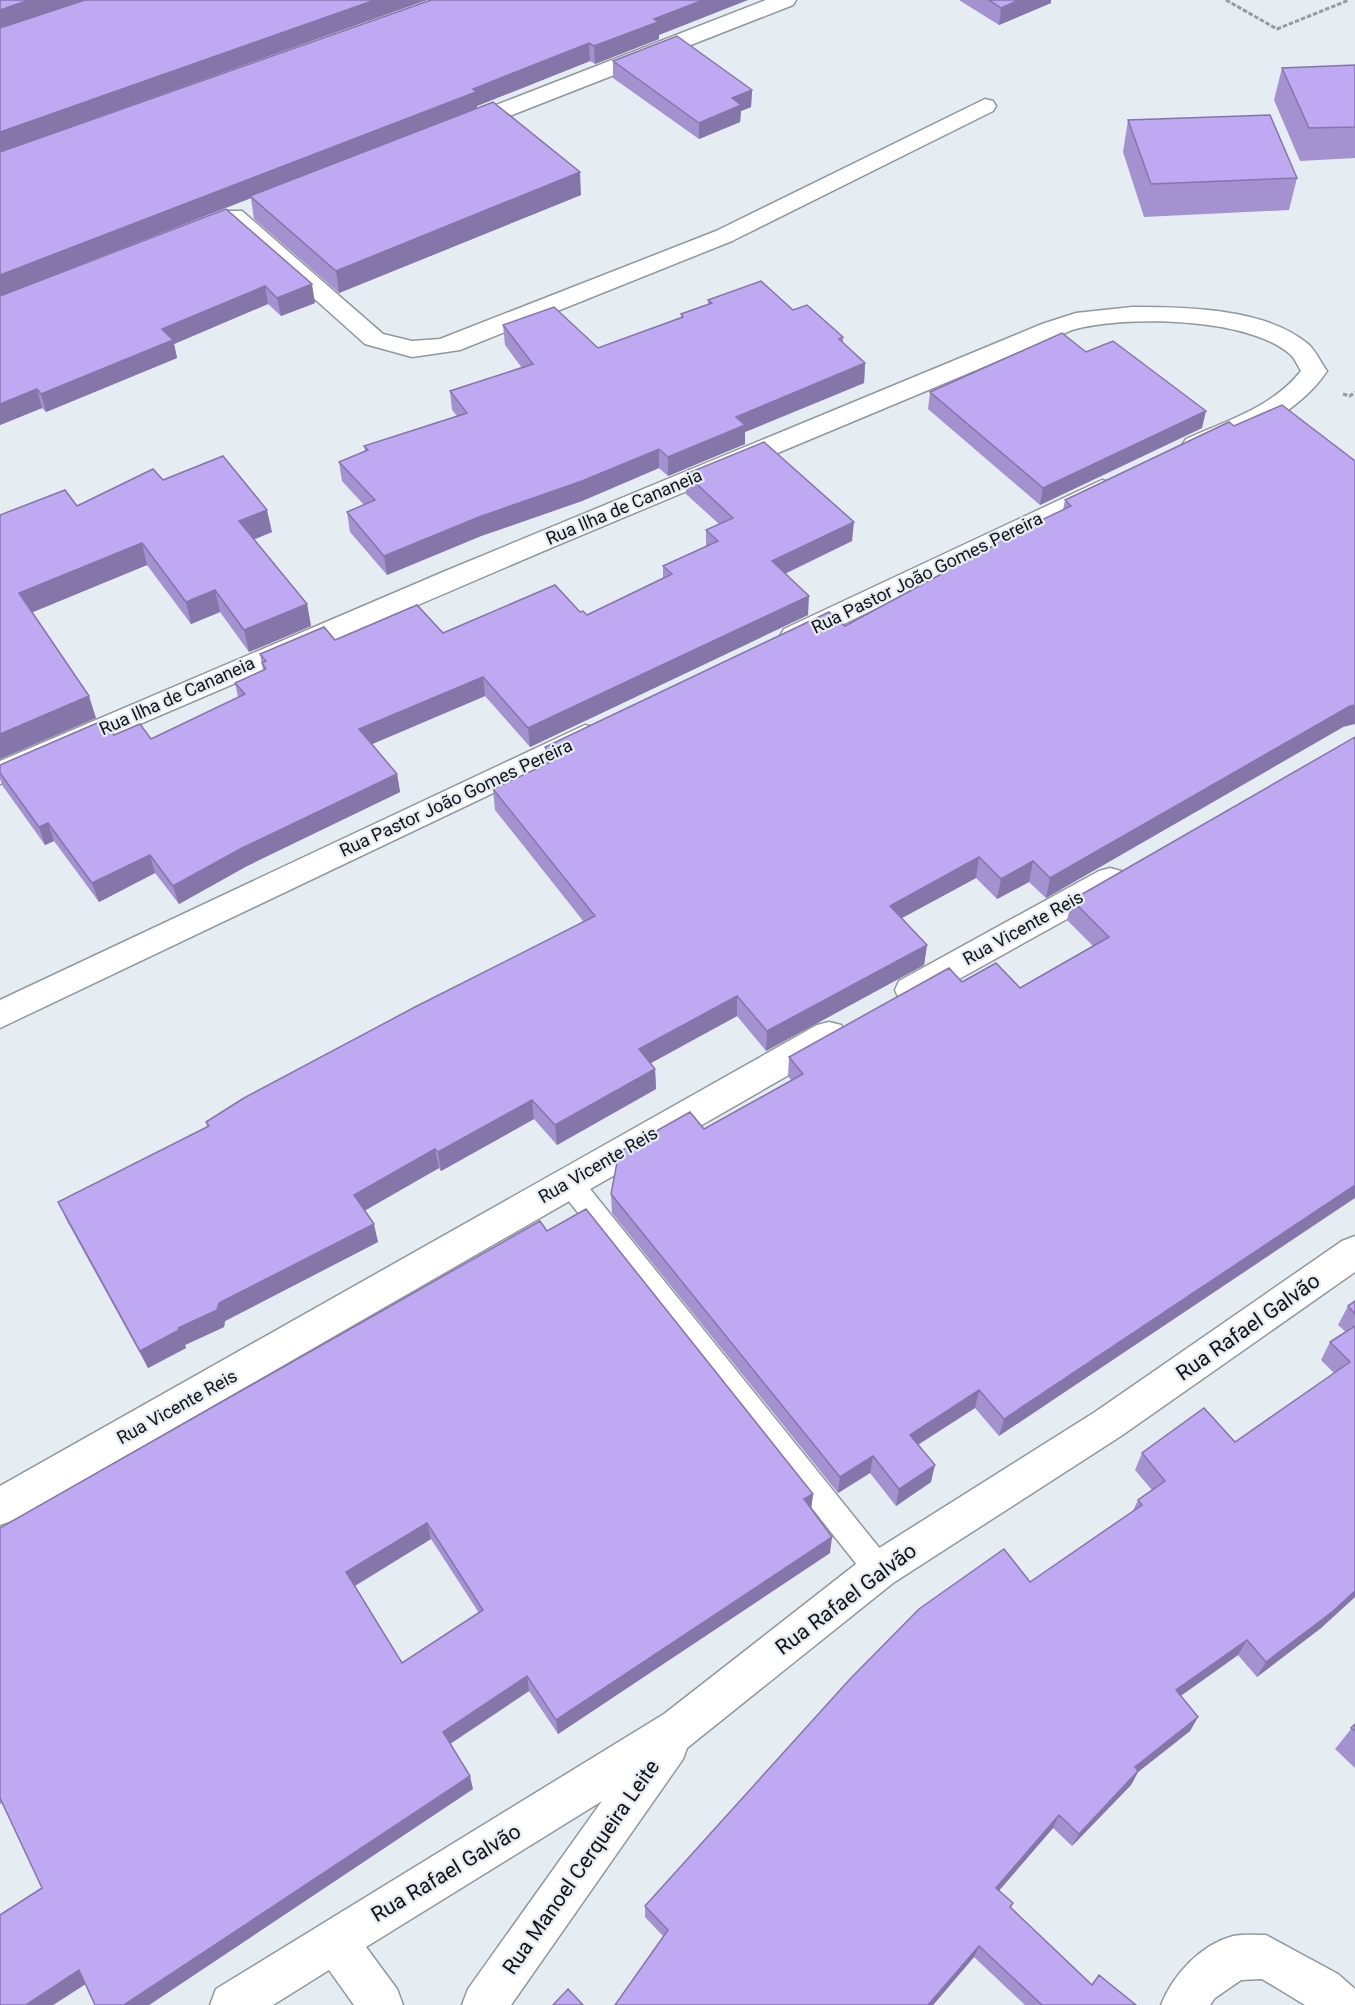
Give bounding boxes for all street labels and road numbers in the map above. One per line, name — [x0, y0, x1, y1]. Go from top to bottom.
street label: Rua Ilha de Cananeia — [542, 464, 705, 549]
street label: Rua Pastor João Gomes Pereira — [808, 507, 1046, 638]
street label: Rua Ilha de Cananeia — [96, 652, 258, 739]
street label: Rua Pastor João Gomes Pereira — [336, 734, 576, 861]
street label: Rua Vicente Reis — [959, 886, 1087, 969]
street label: Rua Vicente Reis — [534, 1122, 661, 1207]
street label: Rua Rafael Galvão — [1172, 1268, 1324, 1386]
street label: Rua Vicente Reis — [113, 1365, 241, 1448]
street label: Rua Rafael Galvão — [771, 1538, 921, 1660]
street label: Rua Manoel Cerqueira Leite — [498, 1755, 664, 1979]
street label: Rua Rafael Galvão — [367, 1819, 525, 1927]

